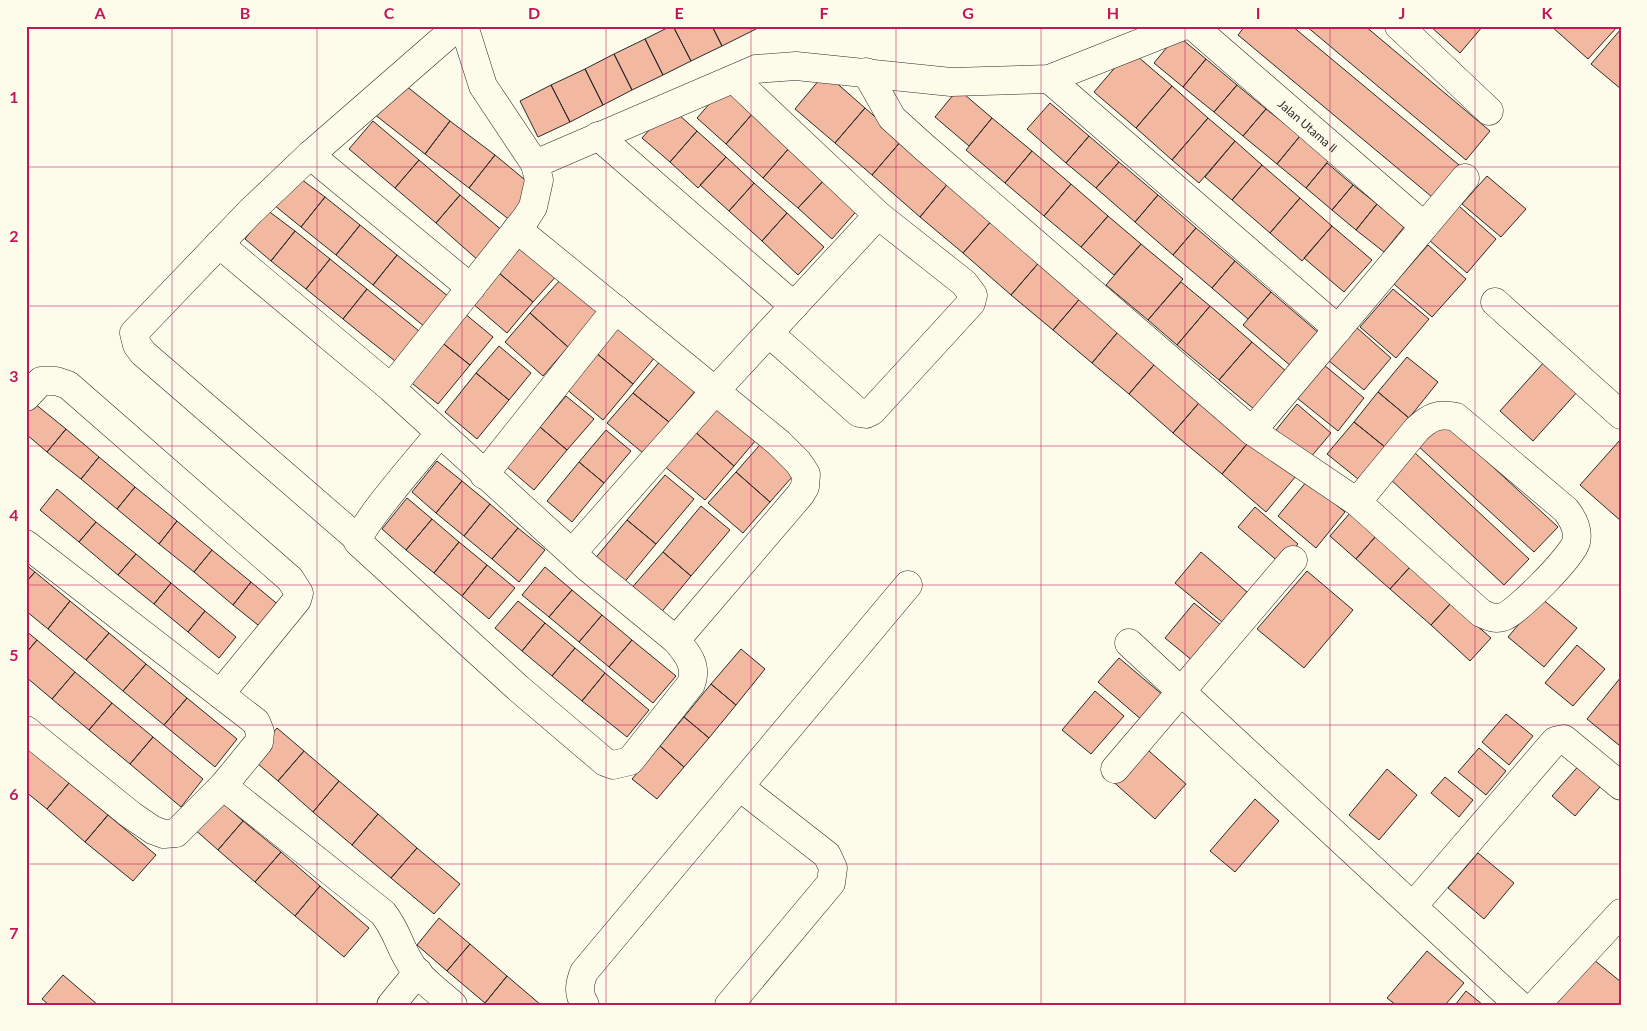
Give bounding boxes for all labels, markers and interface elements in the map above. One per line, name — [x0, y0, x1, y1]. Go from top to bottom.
text: A — [93, 3, 106, 22]
text: B — [240, 3, 250, 22]
text: C — [384, 3, 395, 22]
text: D — [528, 3, 540, 22]
text: E — [674, 3, 684, 22]
text: F — [819, 3, 829, 22]
text: G — [962, 3, 974, 22]
text: H — [1107, 3, 1119, 22]
text: I — [1256, 3, 1260, 22]
text: J — [1399, 3, 1405, 22]
text: K — [1542, 3, 1554, 22]
text: 1 — [9, 87, 19, 106]
street label: Jalan Utama ll — [1275, 96, 1340, 155]
text: 2 — [9, 226, 19, 245]
text: 3 — [9, 366, 19, 385]
text: 4 — [9, 505, 19, 524]
text: 5 — [9, 645, 19, 664]
text: 6 — [9, 784, 19, 803]
text: 7 — [9, 923, 19, 942]

